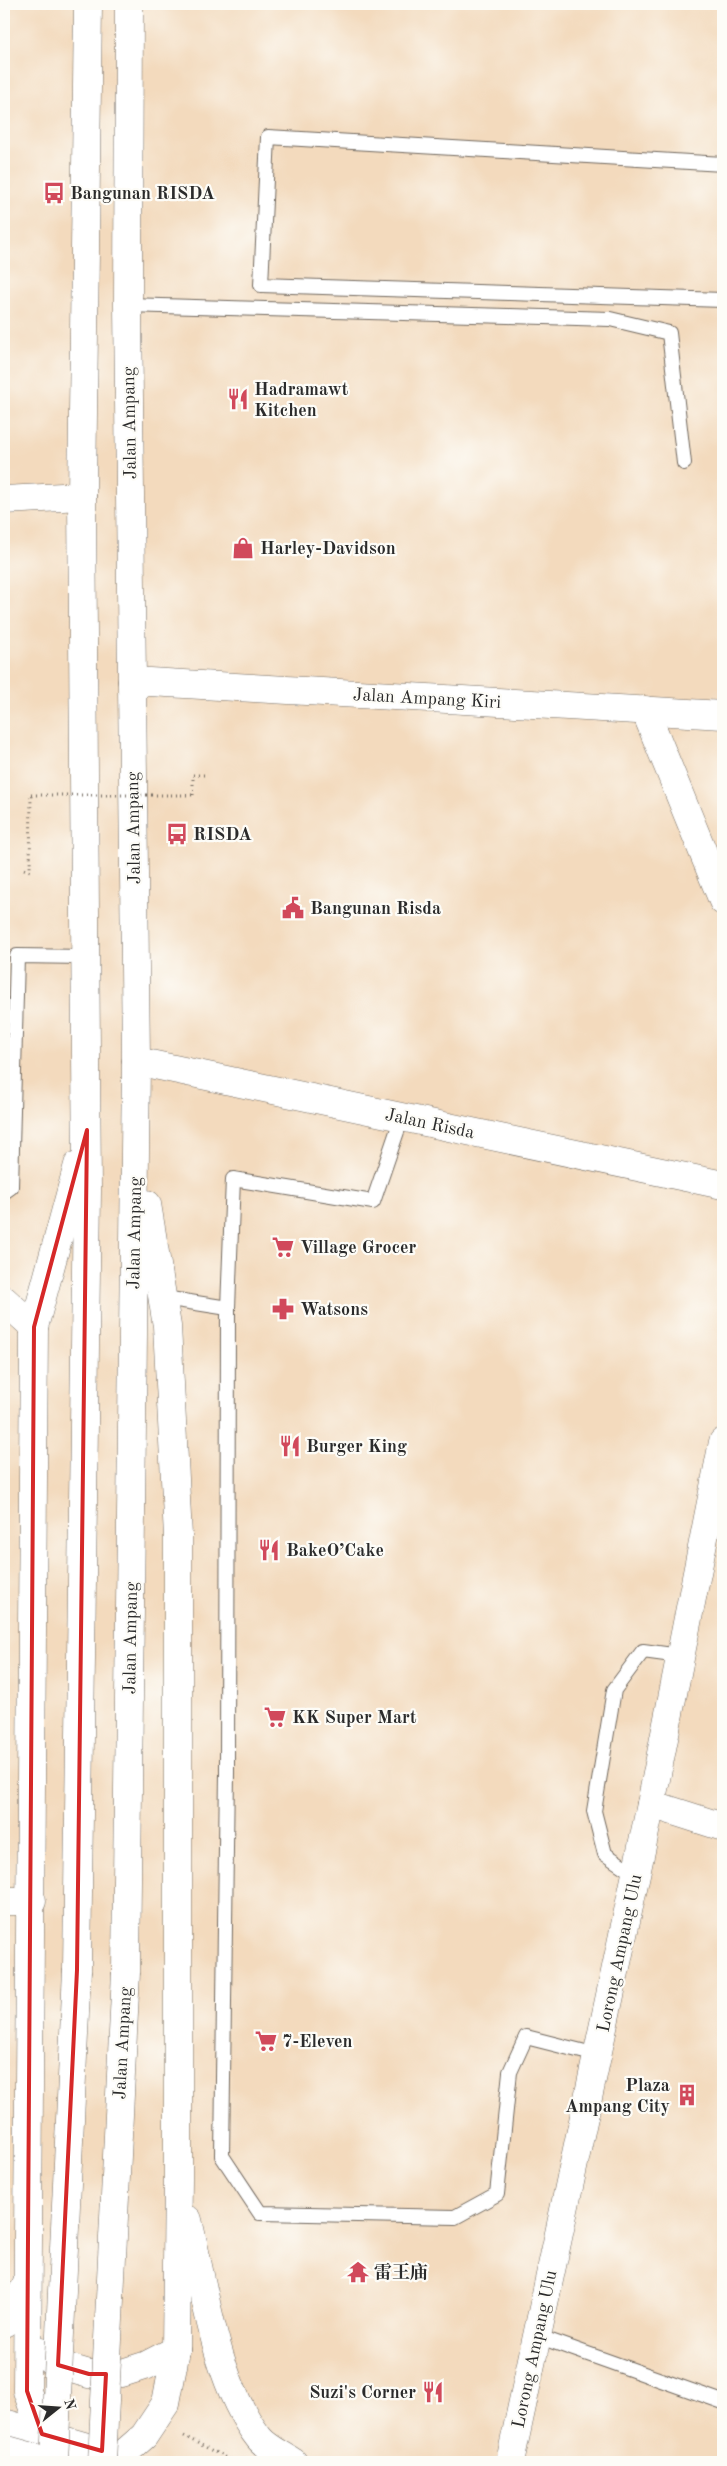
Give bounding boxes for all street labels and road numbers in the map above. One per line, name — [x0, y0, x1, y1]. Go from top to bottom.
street label: Jalan Ampang — [120, 366, 140, 480]
street label: Jalan Ampang Kiri — [352, 686, 502, 712]
street label: Jalan Ampang — [124, 771, 144, 885]
street label: Jalan Risda — [383, 1106, 476, 1142]
street label: Jalan Ampang — [125, 1176, 145, 1290]
street label: Jalan Ampang — [121, 1581, 141, 1695]
street label: Lorong Ampang Ulu — [594, 1872, 646, 2034]
street label: Jalan Ampang — [111, 1986, 135, 2100]
street label: Lorong Ampang Ulu — [509, 2268, 561, 2430]

